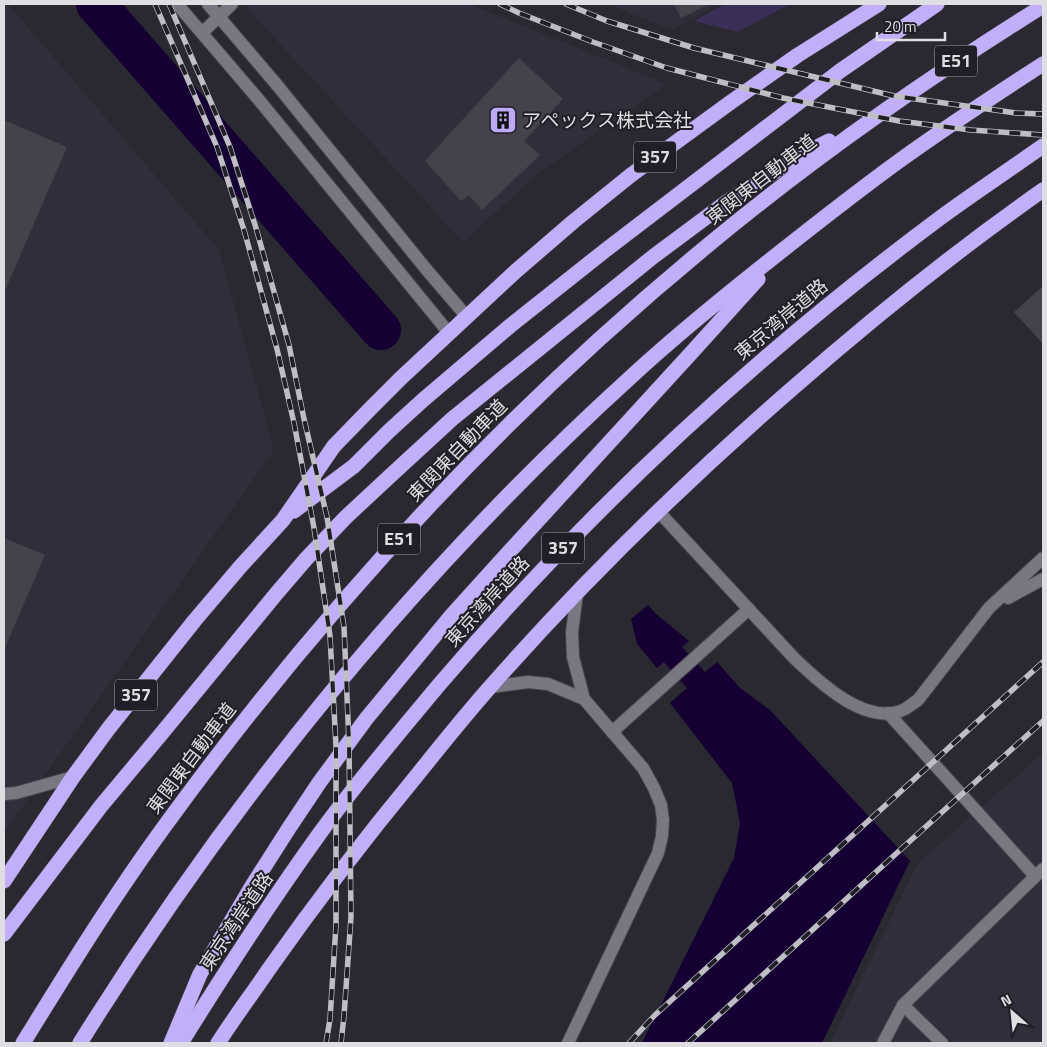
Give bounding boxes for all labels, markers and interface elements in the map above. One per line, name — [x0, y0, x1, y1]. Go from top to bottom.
scale bar — [877, 10, 944, 42]
text: 20 m — [884, 15, 917, 38]
road number: E51 — [935, 46, 977, 76]
building icon: アペックス株式会社 — [488, 105, 518, 135]
place label: アペックス株式会社 — [522, 105, 692, 134]
street label: 東関東自動車道 — [699, 126, 822, 231]
road number: 357 — [634, 142, 676, 172]
street label: 東京湾岸道路 — [728, 271, 834, 366]
street label: 東関東自動車道 — [400, 392, 513, 508]
road number: E51 — [378, 524, 420, 554]
road number: 357 — [542, 532, 584, 564]
street label: 東京湾岸道路 — [438, 549, 536, 653]
road number: 357 — [115, 680, 157, 710]
street label: 東関東自動車道 — [139, 696, 242, 820]
street label: 東京湾岸道路 — [192, 865, 279, 976]
north arrow — [987, 987, 1037, 1037]
text: N — [997, 988, 1015, 1012]

